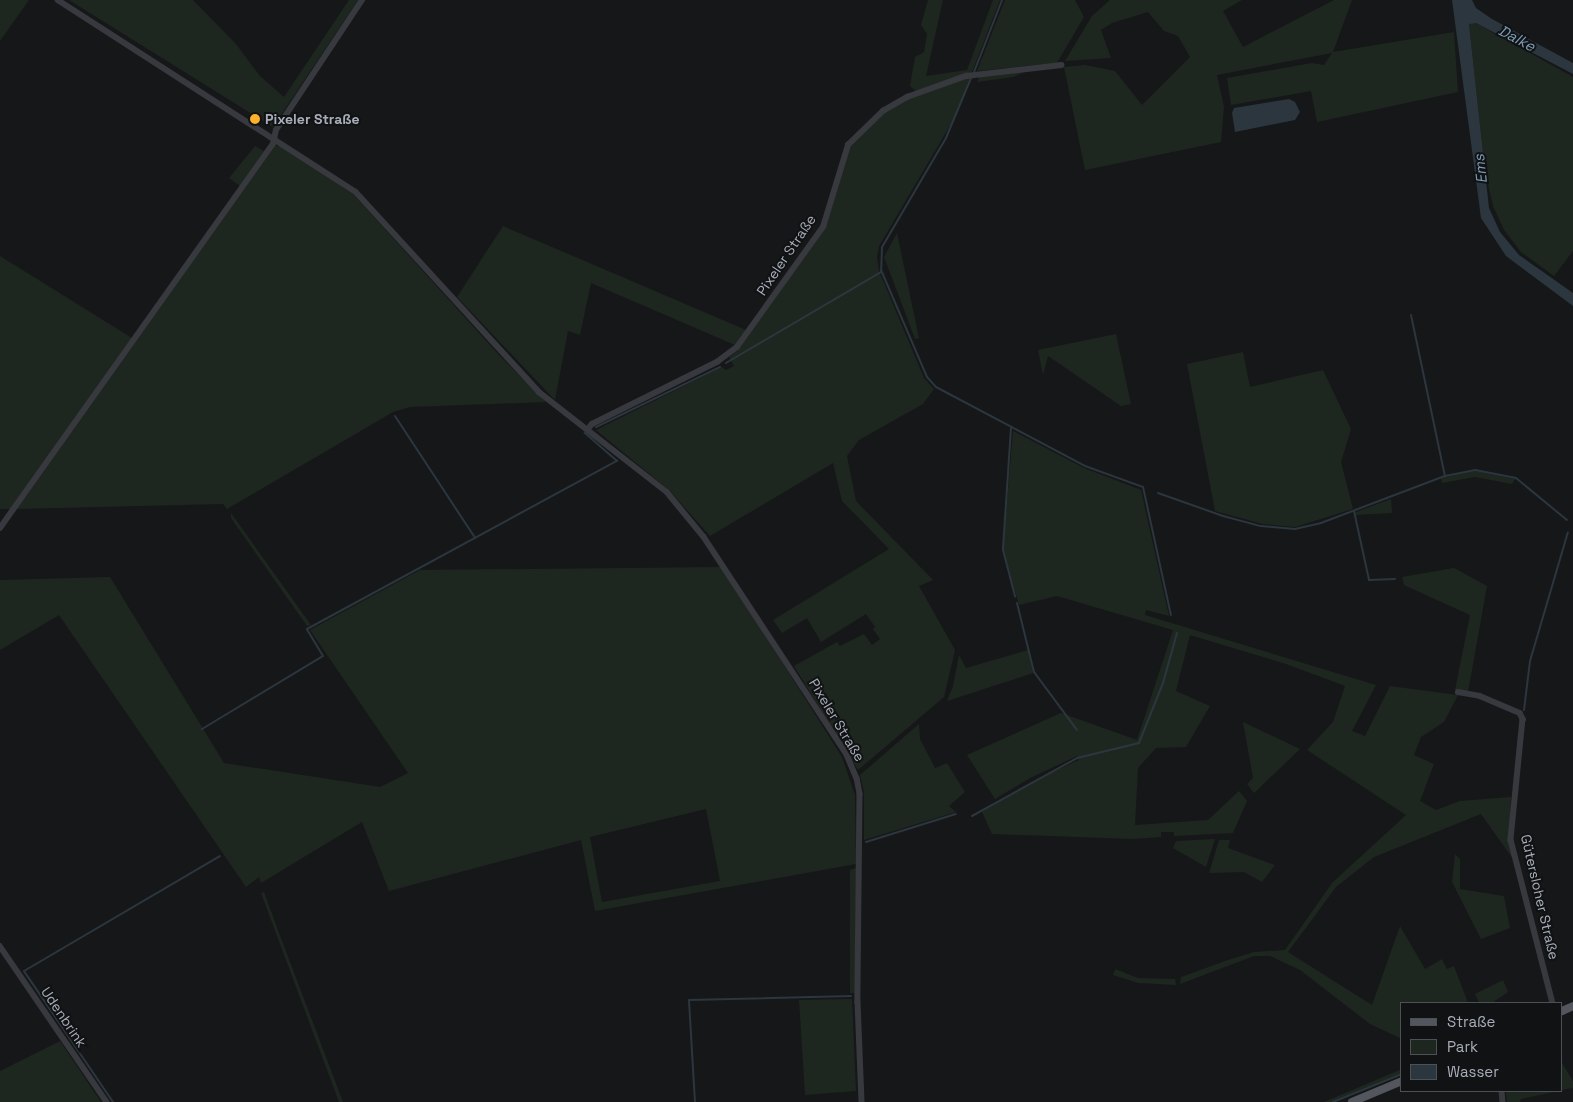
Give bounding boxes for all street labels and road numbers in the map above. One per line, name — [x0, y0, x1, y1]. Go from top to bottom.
street label: Pixeler Straße — [753, 211, 819, 299]
street label: Pixeler Straße — [806, 675, 868, 765]
street label: Gütersloher Straße — [1517, 833, 1563, 961]
street label: Udenbrink — [38, 984, 90, 1050]

